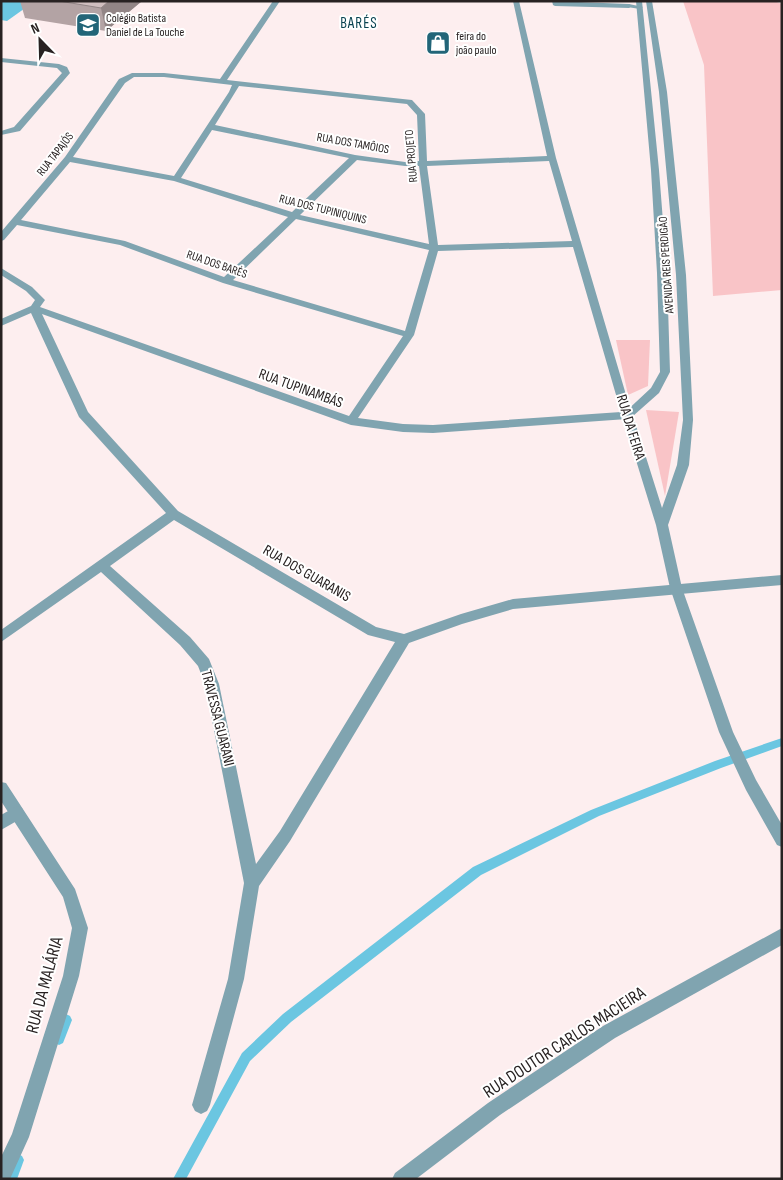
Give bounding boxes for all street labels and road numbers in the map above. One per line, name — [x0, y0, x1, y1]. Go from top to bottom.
street label: RUA TAPAJÓS — [34, 129, 77, 179]
street label: RUA PROJETO — [402, 129, 421, 183]
street label: RUA DOS TAMÔIOS — [316, 130, 390, 157]
street label: RUA DOS TUPINIQUINS — [278, 191, 368, 228]
street label: AVENIDA REIS PERDIGÃO — [656, 216, 677, 315]
street label: RUA DOS BARÉS — [184, 247, 249, 282]
street label: RUA TUPINAMBÁS — [256, 364, 346, 412]
street label: RUA DA FEIRA — [612, 392, 650, 463]
street label: RUA DOS GUARANIS — [260, 541, 354, 606]
street label: TRAVESSA GUARANI — [196, 668, 239, 768]
street label: RUA DA MALÁRIA — [21, 934, 68, 1036]
street label: RUA DOUTOR CARLOS MACIEIRA — [479, 982, 650, 1103]

